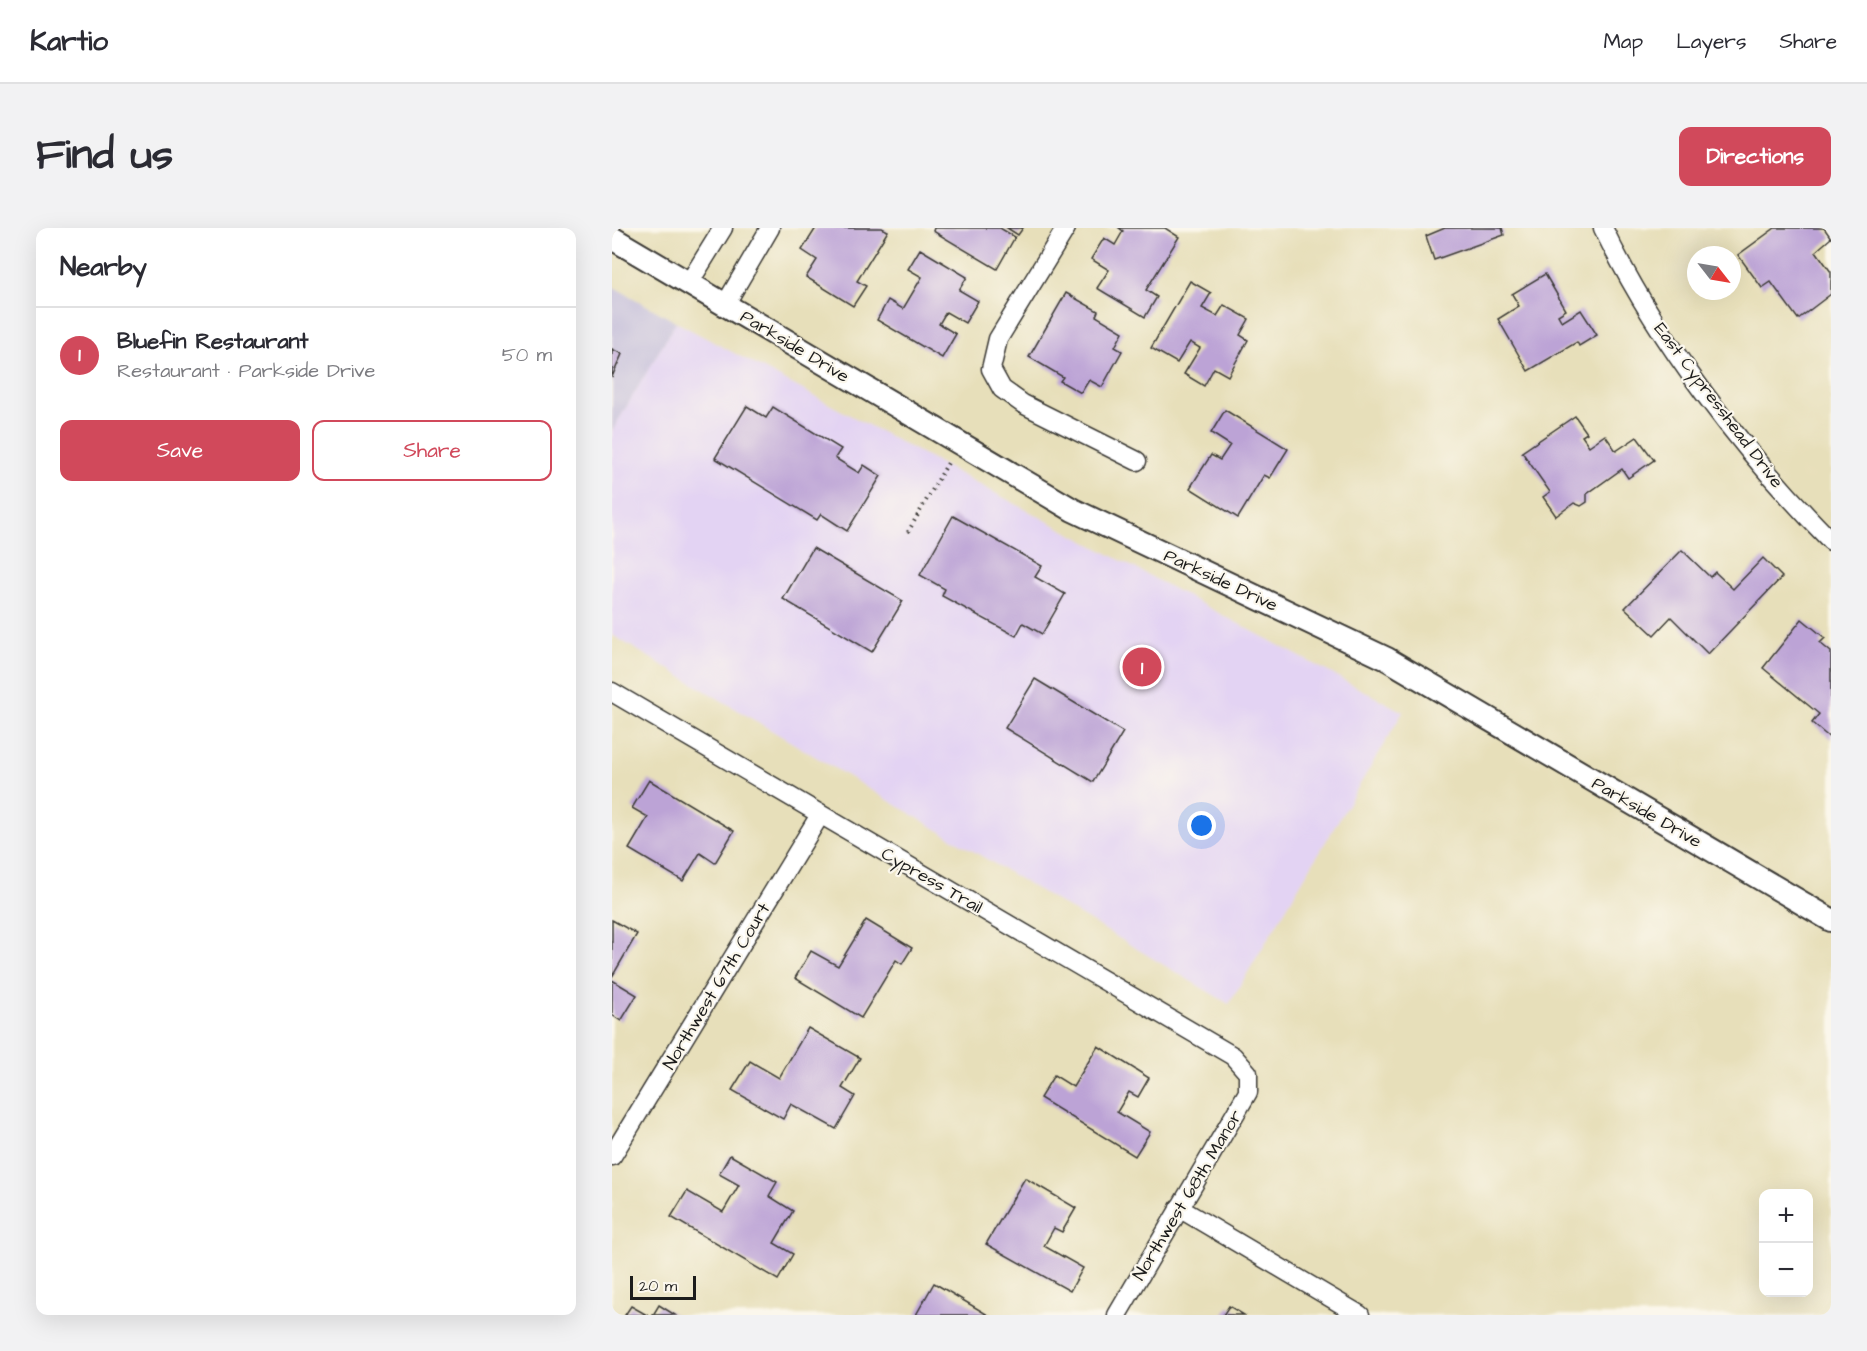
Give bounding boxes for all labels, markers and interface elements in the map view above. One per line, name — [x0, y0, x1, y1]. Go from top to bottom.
text: Kartio — [30, 22, 108, 61]
text: Map — [1603, 27, 1643, 56]
text: Layers — [1676, 27, 1746, 56]
text: Share — [1779, 27, 1837, 56]
text: Find us — [36, 127, 173, 185]
button: Directions — [1679, 127, 1831, 186]
north arrow — [1687, 246, 1741, 300]
text: Nearby — [60, 249, 147, 285]
street label: Parkside Drive — [736, 304, 854, 389]
street label: East Cypresshead Drive — [1647, 317, 1789, 494]
text: Bluefin Restaurant — [117, 326, 309, 357]
text: 1 — [78, 341, 81, 369]
text: 50 m — [502, 341, 552, 369]
text: Restaurant · Parkside Drive — [117, 357, 375, 385]
button: Save — [60, 420, 300, 481]
button: Share — [312, 420, 552, 481]
street label: Parkside Drive — [1160, 543, 1282, 618]
pin: 1 — [1122, 644, 1162, 690]
street label: Parkside Drive — [1587, 771, 1706, 854]
your location — [1187, 811, 1216, 840]
street label: Cypress Trail — [876, 841, 987, 921]
street label: Northwest 67th Court — [657, 898, 777, 1074]
street label: Northwest 68th Manor — [1127, 1105, 1248, 1285]
map controls — [1759, 1189, 1813, 1297]
button: + — [1759, 1189, 1813, 1243]
button: − — [1759, 1243, 1813, 1297]
scale bar — [630, 1273, 696, 1300]
text: 20 m — [639, 1275, 677, 1297]

